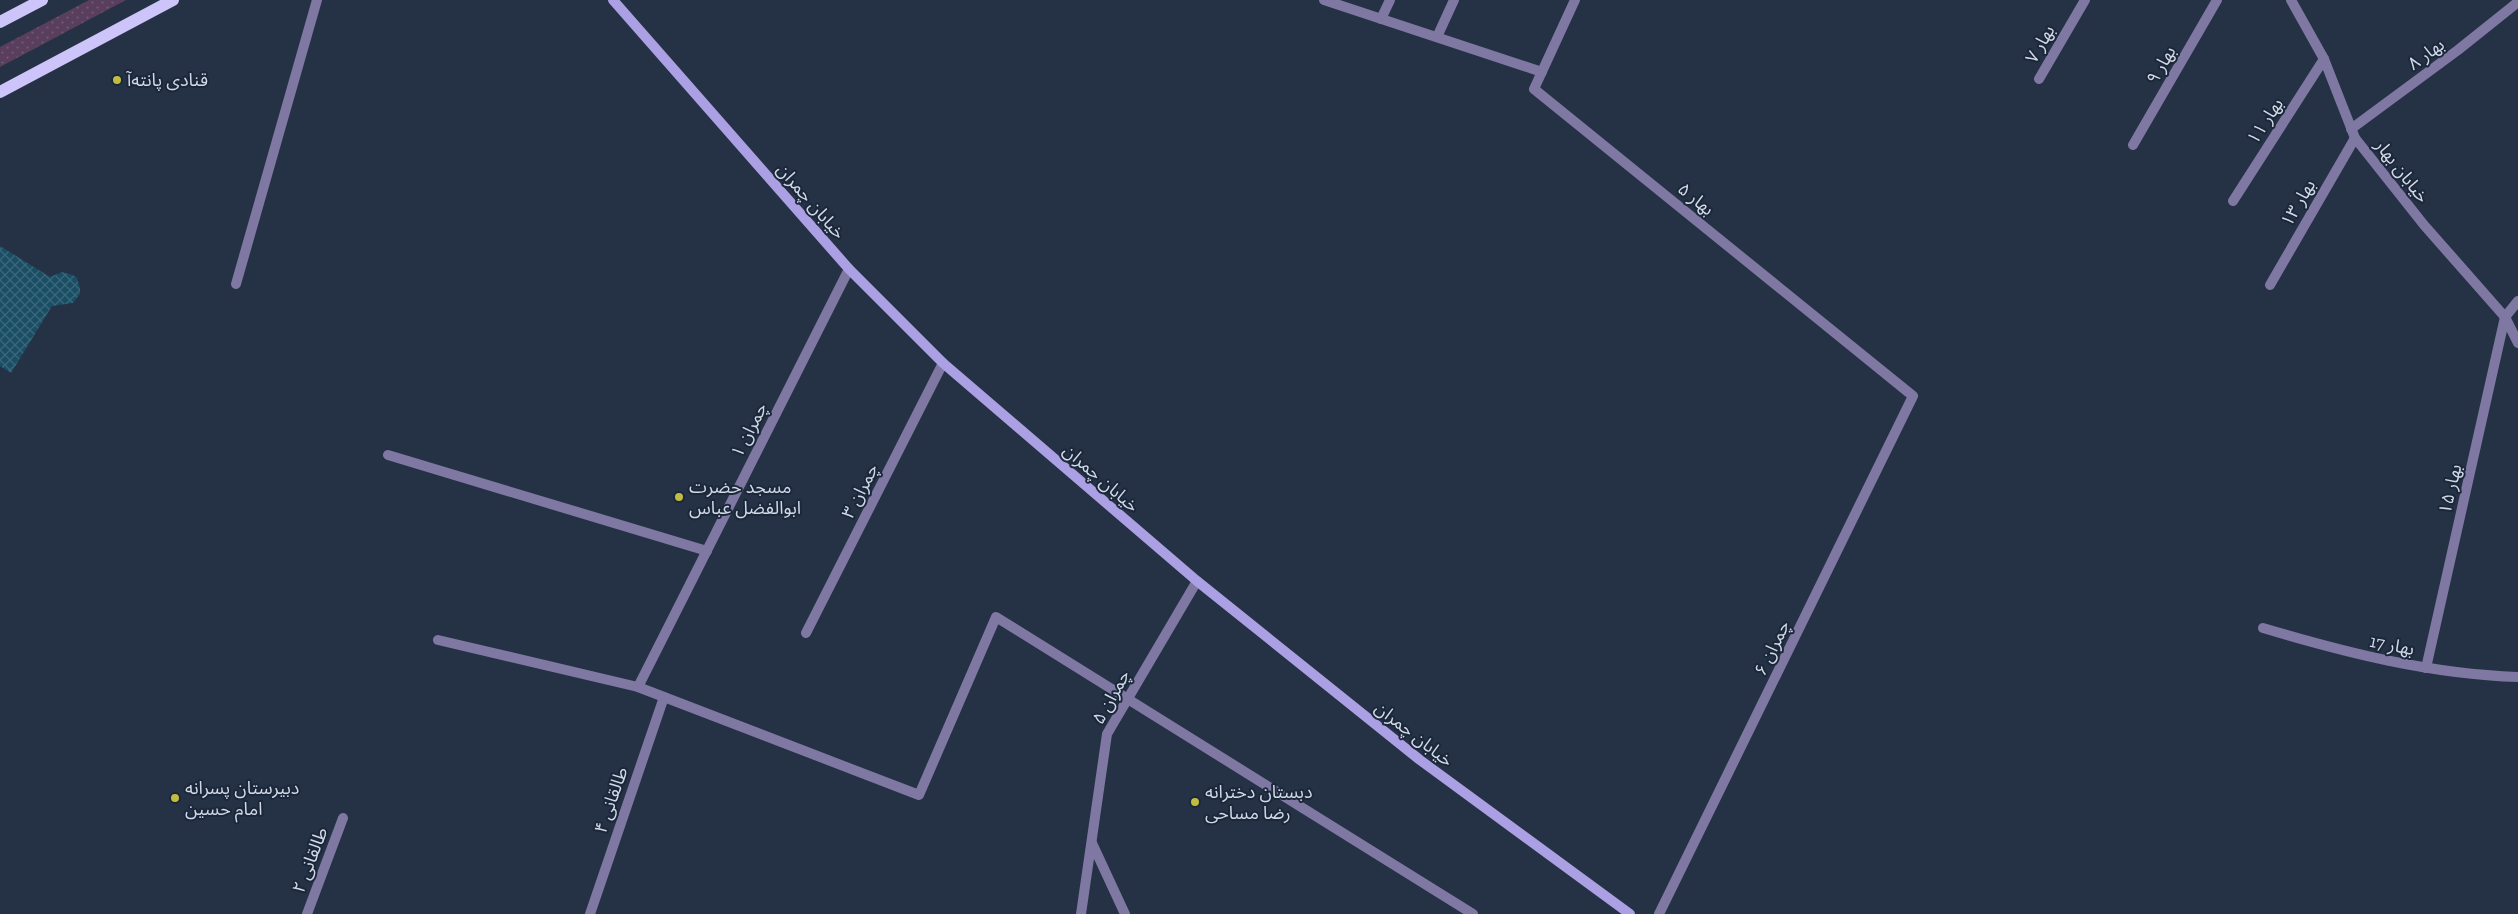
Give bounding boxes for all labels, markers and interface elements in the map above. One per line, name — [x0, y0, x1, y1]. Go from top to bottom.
street label: بهار ۷ — [2020, 21, 2060, 67]
street label: بهار ۸ — [2403, 33, 2449, 75]
street label: بهار ۹ — [2141, 42, 2181, 88]
place label: قنادی پانته‌آ — [126, 69, 208, 91]
marker: قنادی پانته‌آ — [111, 74, 123, 86]
street label: بهار ۱۱ — [2242, 94, 2288, 148]
street label: خیابان بهار — [2370, 134, 2434, 207]
street label: خیابان چمران — [772, 159, 850, 243]
street label: بهار ۱۳ — [2276, 176, 2320, 230]
street label: بهار ۵ — [1673, 178, 1719, 220]
street label: چمران ۱ — [726, 399, 772, 461]
street label: خیابان چمران — [1059, 439, 1143, 517]
street label: چمران ۳ — [837, 460, 883, 522]
street label: بهار ۱۵ — [2434, 462, 2466, 516]
place label: مسجد حضرت ابوالفضل عباس — [689, 476, 801, 519]
marker: مسجد حضرت ابوالفضل عباس — [673, 491, 685, 503]
street label: چمران ۶ — [1749, 617, 1795, 679]
street label: بهار 17 — [2368, 630, 2416, 660]
street label: چمران ۵ — [1087, 666, 1135, 728]
street label: خیابان چمران — [1370, 697, 1458, 771]
street label: طالقانی ۴ — [589, 764, 633, 836]
place label: دبیرستان پسرانه امام حسین — [185, 777, 299, 823]
place label: دبستان دخترانه رضا مساحی — [1205, 781, 1313, 824]
marker: دبیرستان پسرانه امام حسین — [169, 792, 181, 804]
marker: دبستان دخترانه رضا مساحی — [1189, 796, 1201, 808]
street label: طالقانی ۲ — [287, 824, 333, 896]

